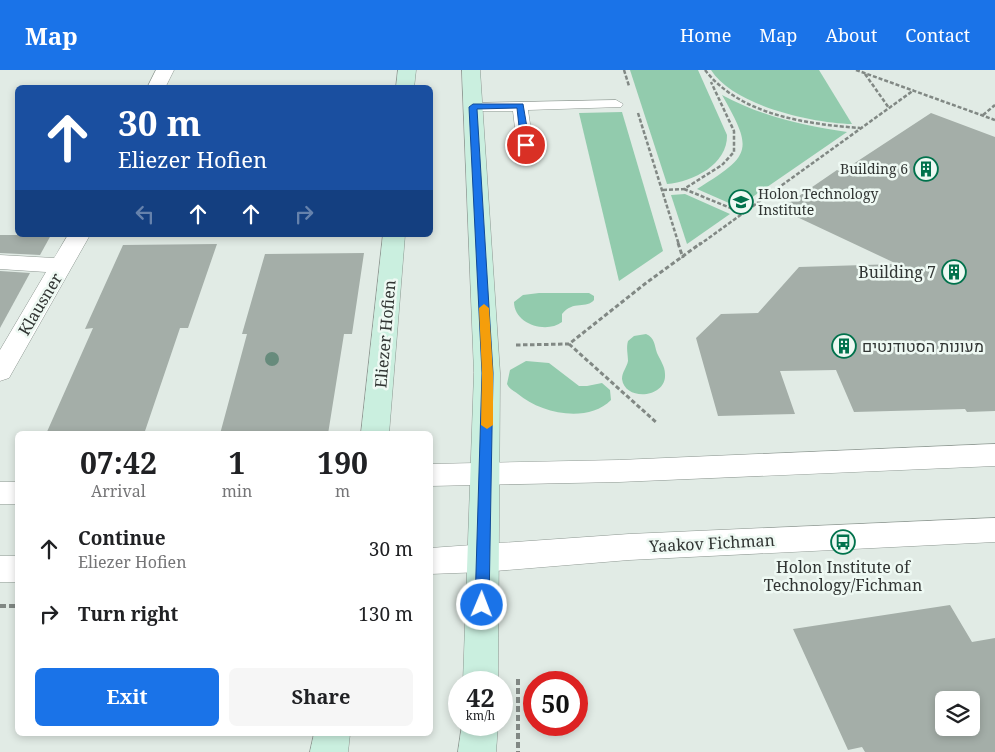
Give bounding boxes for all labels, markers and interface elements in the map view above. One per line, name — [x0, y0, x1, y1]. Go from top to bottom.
text: Map — [25, 19, 78, 52]
text: Home — [680, 23, 731, 47]
text: Map — [759, 23, 797, 47]
text: About — [825, 23, 877, 47]
text: Contact — [905, 23, 970, 47]
text: 30 m — [118, 99, 201, 146]
icon: ahead — [35, 105, 100, 170]
pin — [505, 124, 547, 166]
icon: arrive — [512, 131, 540, 159]
text: Eliezer Hofien — [118, 144, 267, 174]
building icon: Building 6 — [913, 156, 939, 182]
place label: Building 6 — [840, 159, 908, 178]
place label: Holon Technology Institute — [758, 184, 878, 219]
school or university icon: Holon Technology Institute — [728, 189, 754, 215]
icon: left — [131, 200, 159, 228]
icon: ahead — [184, 200, 212, 228]
icon: ahead — [237, 200, 265, 228]
icon: right — [290, 200, 318, 228]
building icon: Building 7 — [941, 259, 967, 285]
place label: Building 7 — [858, 261, 936, 283]
street label: Klausner — [13, 268, 67, 339]
street label: Eliezer Hofien — [369, 279, 401, 389]
building icon: מעונות הסטודנטים — [831, 333, 857, 359]
place label: מעונות הסטודנטים — [862, 335, 984, 357]
text: 07:42 — [80, 442, 157, 483]
text: 1 — [229, 442, 245, 483]
text: 190 — [317, 442, 368, 483]
text: Arrival — [91, 480, 146, 502]
text: min — [222, 480, 252, 502]
text: m — [335, 480, 350, 502]
text: Continue — [78, 525, 166, 551]
street label: Yaakov Fichman — [648, 529, 775, 557]
bus stop icon: Holon Institute of Technology/Fichman — [830, 529, 856, 555]
icon: ahead — [35, 535, 63, 563]
text: 30 m — [369, 536, 413, 562]
text: Eliezer Hofien — [78, 551, 186, 573]
place label: Holon Institute of Technology/Fichman — [764, 556, 922, 596]
position arrow — [455, 578, 507, 630]
icon: right — [35, 600, 63, 628]
text: Turn right — [78, 601, 178, 627]
text: 130 m — [358, 601, 413, 627]
button: Exit — [35, 668, 219, 726]
button: Share — [229, 668, 413, 726]
speed limit sign: 50 — [523, 671, 588, 736]
text: 42 — [466, 680, 495, 714]
map controls — [935, 691, 980, 736]
button: layers — [935, 691, 980, 736]
text: km/h — [466, 707, 495, 724]

